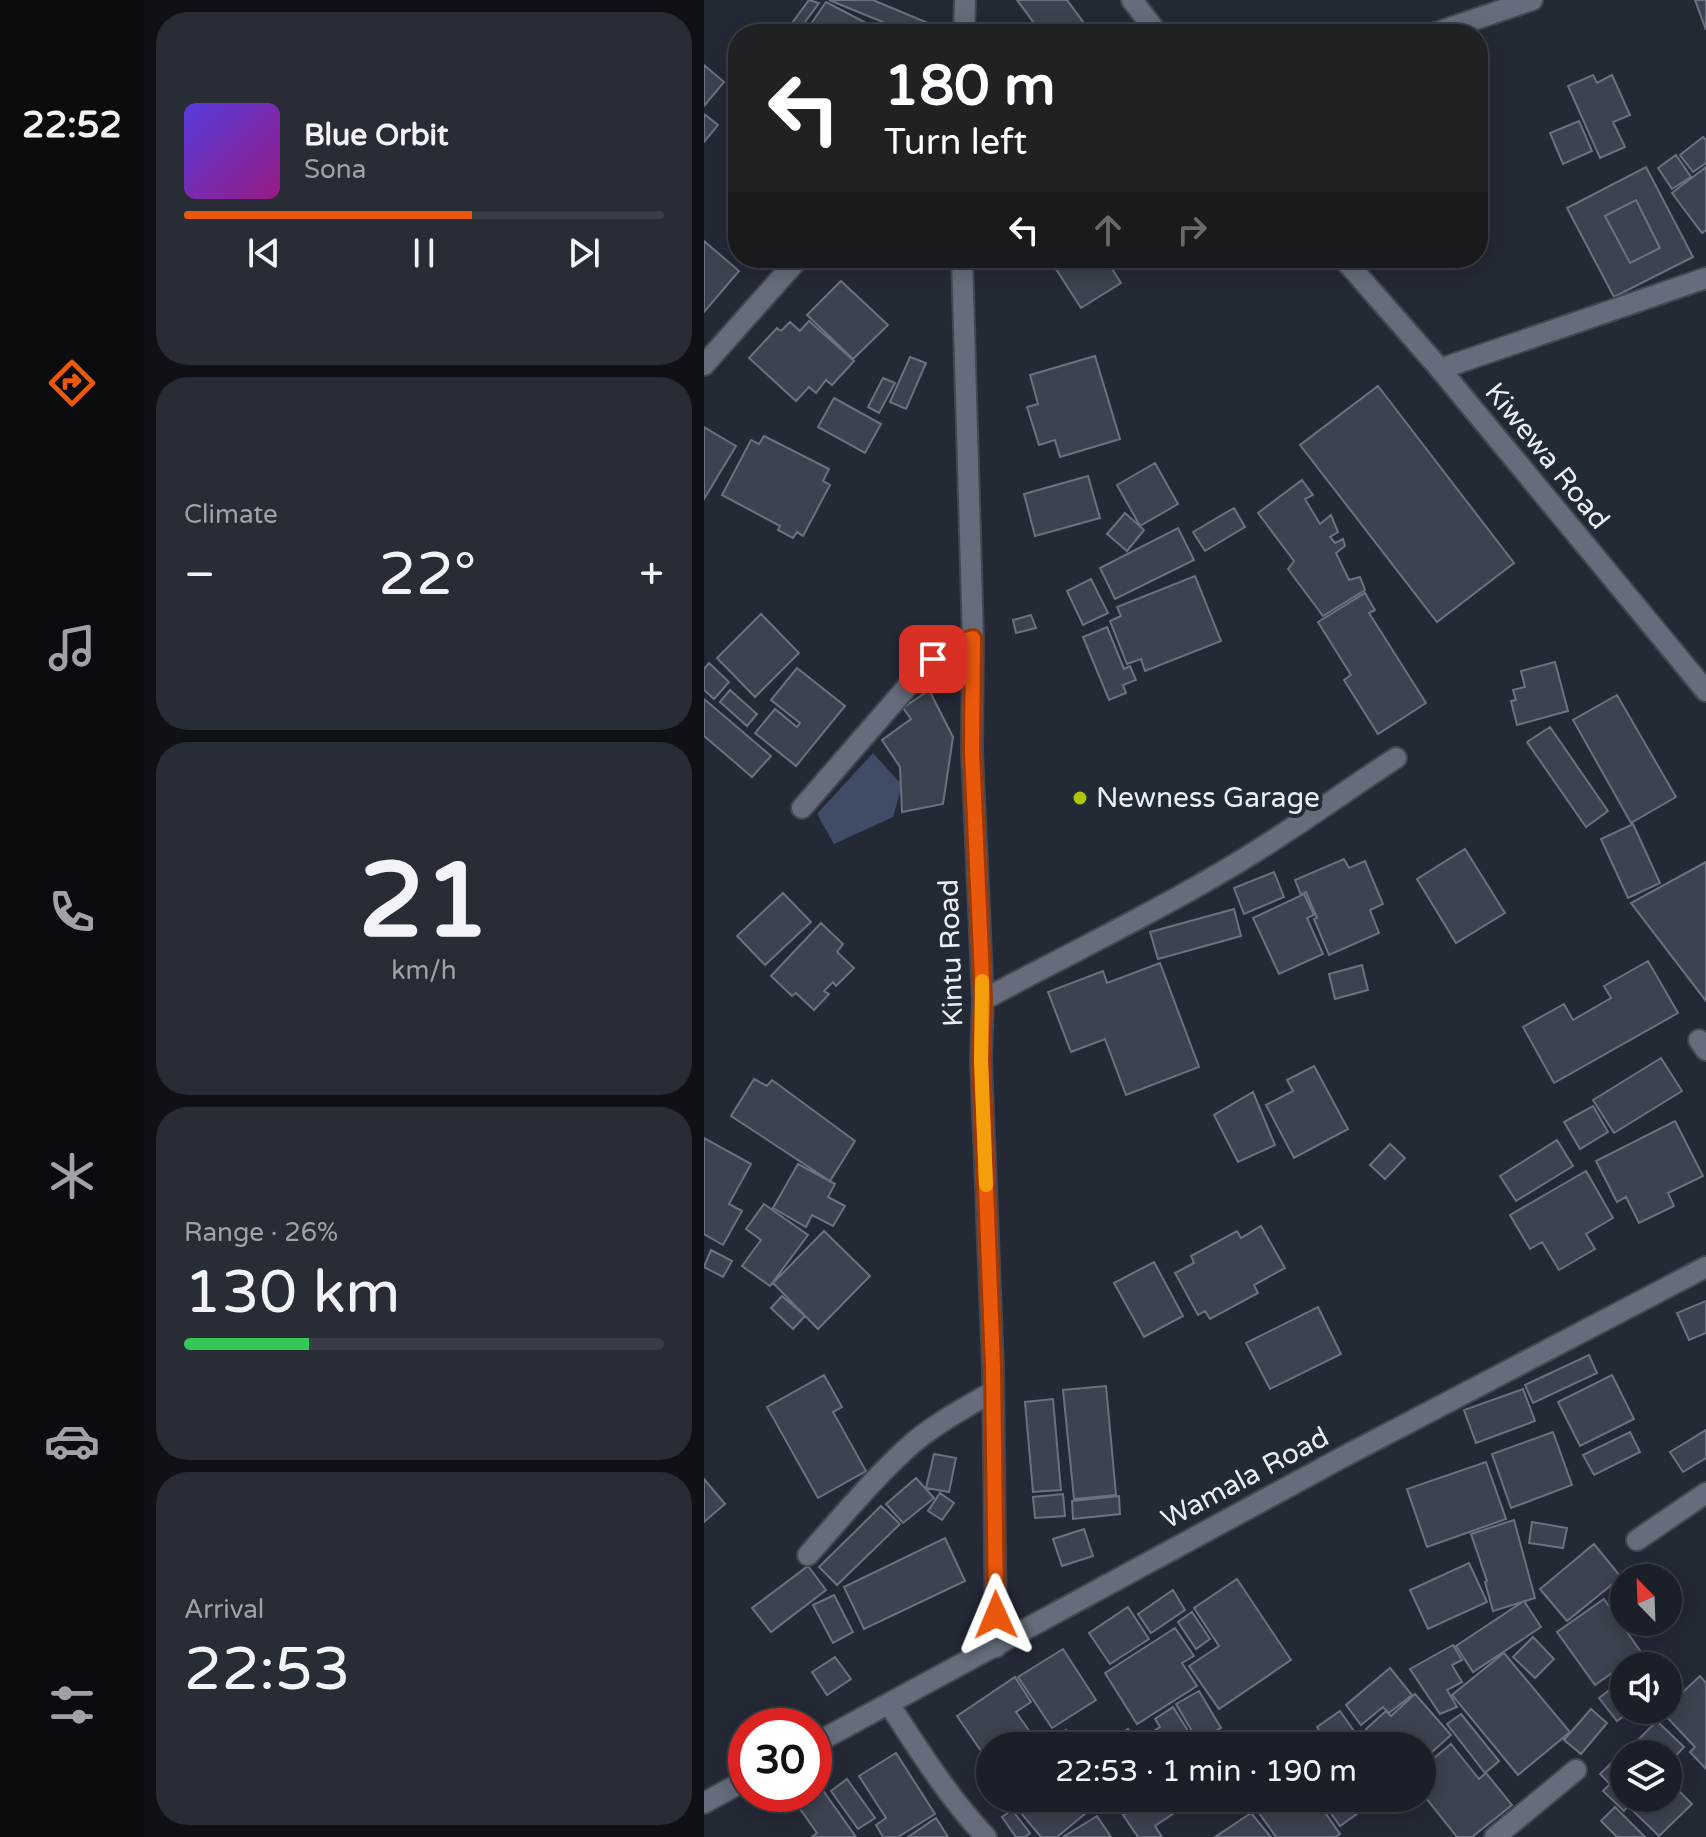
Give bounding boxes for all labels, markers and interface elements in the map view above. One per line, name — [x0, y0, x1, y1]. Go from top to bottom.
text: 180 m — [884, 53, 1055, 120]
icon: left — [752, 56, 856, 160]
text: 22:52 — [22, 104, 122, 147]
text: Blue Orbit — [304, 117, 449, 154]
text: Turn left — [884, 121, 1027, 164]
text: Sona — [304, 154, 366, 185]
icon: left — [1002, 208, 1046, 252]
icon: ahead — [1086, 208, 1130, 252]
icon: right — [1170, 208, 1214, 252]
icon: previous — [242, 231, 286, 275]
icon: pause — [402, 231, 446, 275]
icon: next — [562, 231, 606, 275]
icon: directions — [44, 355, 100, 411]
street label: Kiwewa Road — [1478, 376, 1616, 536]
text: Climate — [184, 499, 278, 530]
text: 22° — [378, 539, 476, 611]
text: − — [184, 549, 215, 602]
text: + — [639, 549, 664, 602]
icon: music — [44, 620, 100, 676]
pin — [899, 625, 967, 693]
icon: arrive — [911, 637, 955, 681]
place label: Newness Garage — [1096, 781, 1320, 815]
marker: Newness Garage — [1071, 789, 1089, 807]
text: 21 — [359, 840, 489, 965]
street label: Kintu Road — [931, 879, 971, 1027]
icon: phone — [44, 884, 100, 940]
text: km/h — [391, 955, 457, 986]
icon: climate — [44, 1148, 100, 1204]
text: Range · 26% — [184, 1217, 338, 1248]
text: 130 km — [184, 1257, 400, 1329]
icon: car — [44, 1413, 100, 1469]
street label: Wamala Road — [1155, 1420, 1335, 1536]
north arrow — [1610, 1564, 1682, 1636]
map controls — [1610, 1564, 1682, 1812]
position arrow — [954, 1573, 1038, 1657]
text: Arrival — [184, 1594, 264, 1625]
text: 22:53 — [184, 1634, 350, 1706]
button: sound — [1610, 1652, 1682, 1724]
icon: filters — [44, 1677, 100, 1733]
speed limit sign: 30 — [728, 1708, 832, 1812]
button: layers — [1610, 1740, 1682, 1812]
text: 22:53 · 1 min · 190 m — [1055, 1753, 1357, 1790]

